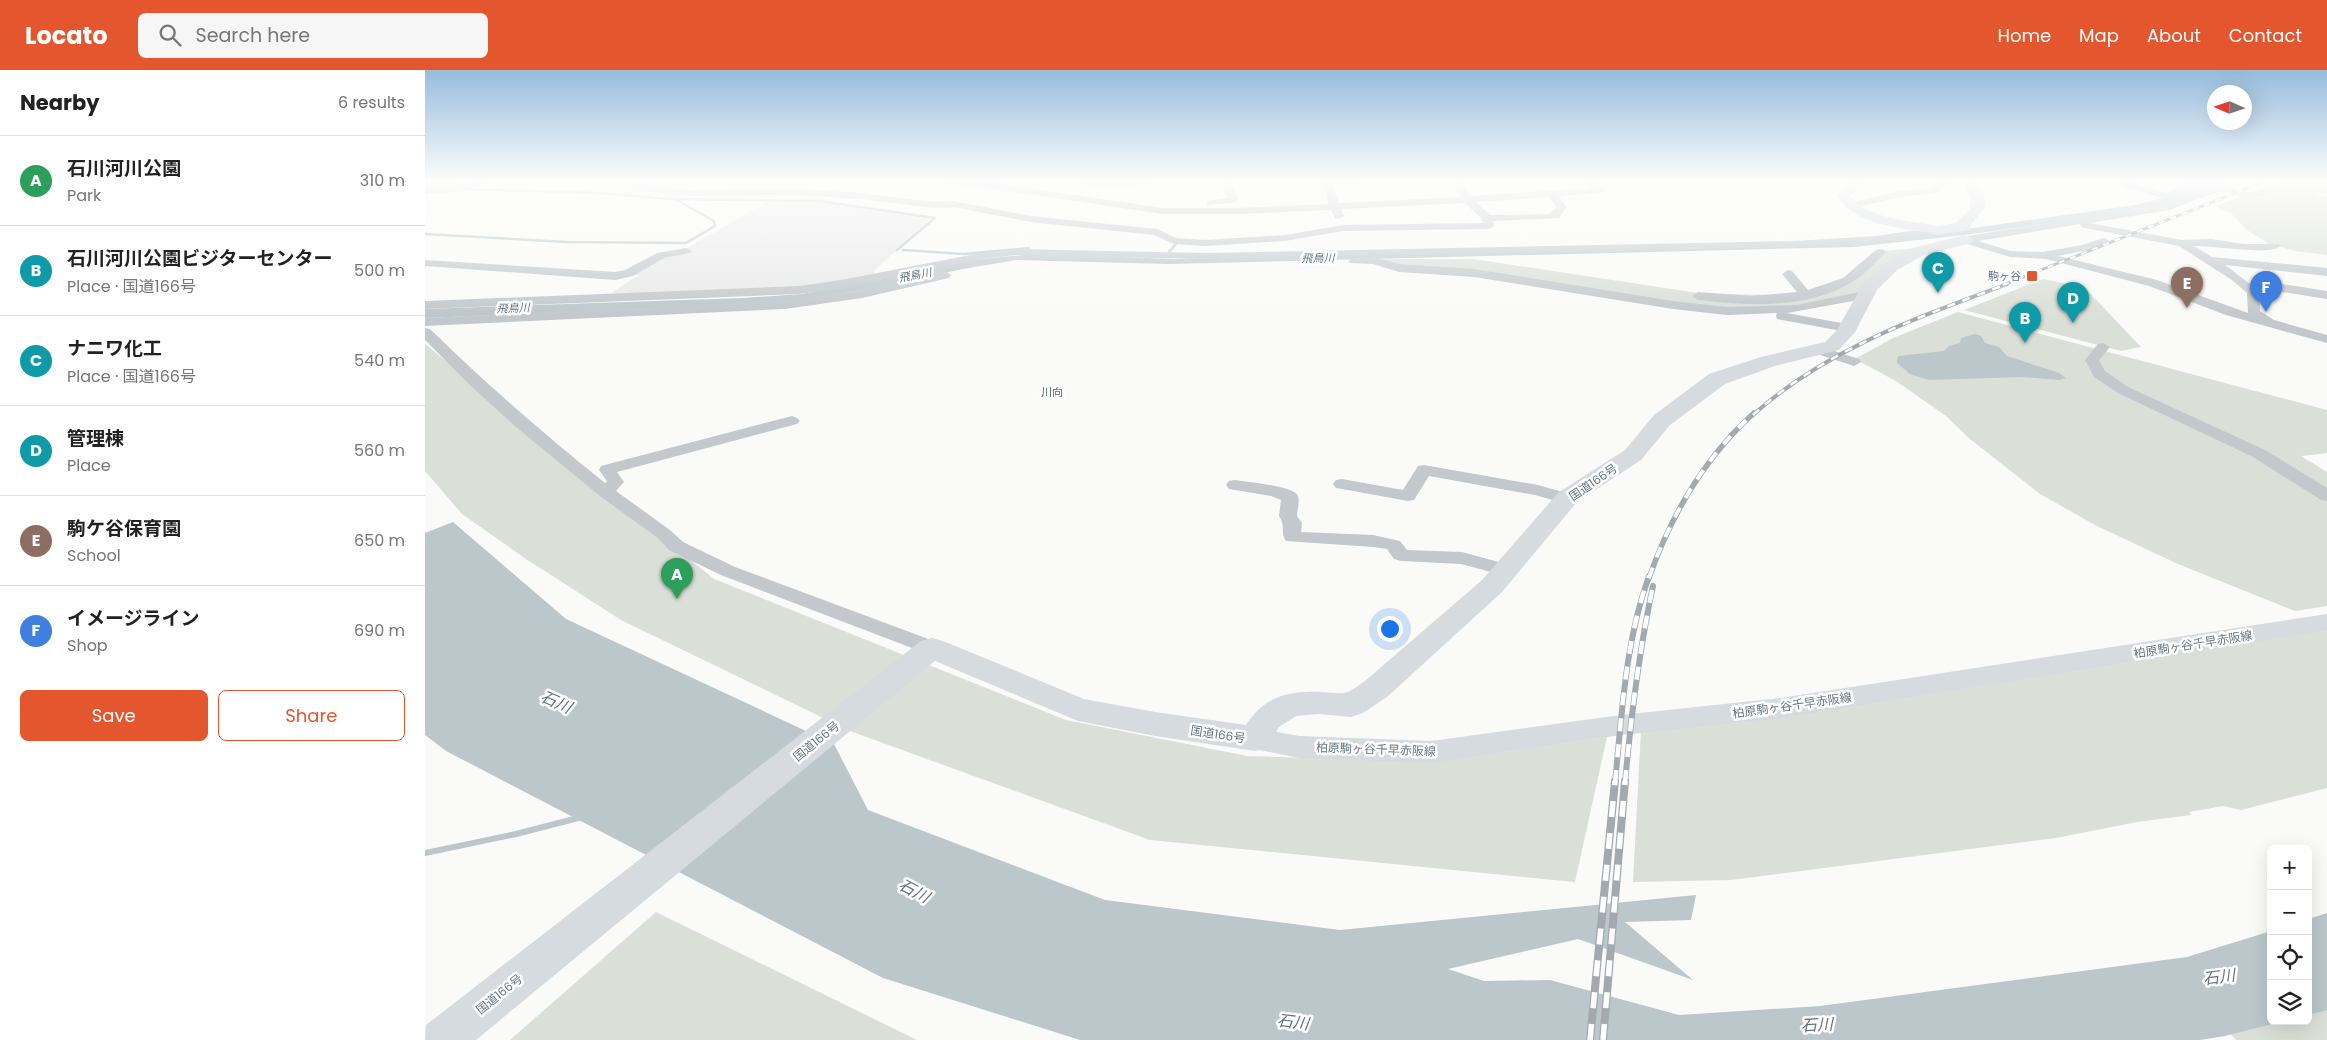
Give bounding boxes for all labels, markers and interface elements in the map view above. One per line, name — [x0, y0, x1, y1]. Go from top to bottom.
search box — [138, 13, 488, 58]
text: Locato — [25, 19, 108, 52]
icon: search — [156, 21, 184, 49]
text: Search here — [196, 22, 310, 49]
text: Home — [1997, 23, 2051, 48]
text: Map — [2079, 23, 2119, 48]
text: About — [2147, 23, 2201, 48]
text: Contact — [2229, 23, 2302, 48]
north arrow — [2207, 85, 2252, 130]
text: Nearby — [20, 88, 100, 117]
text: 6 results — [338, 91, 405, 114]
text: 石川河川公園 — [67, 155, 181, 182]
text: A — [30, 169, 42, 192]
text: 310 m — [360, 169, 405, 192]
text: Park — [67, 184, 101, 207]
text: 石川河川公園ビジターセンター — [67, 245, 333, 272]
water label: 飛鳥川 — [1301, 250, 1336, 266]
pin: C — [1922, 252, 1954, 293]
text: B — [31, 259, 41, 282]
text: 500 m — [354, 259, 405, 282]
water label: 飛鳥川 — [897, 264, 934, 286]
pin: E — [2171, 267, 2203, 308]
place label: 駒ヶ谷 — [1988, 268, 2021, 284]
marker: 駒ヶ谷 — [2025, 269, 2039, 283]
pin: F — [2250, 271, 2282, 312]
text: Place · 国道166号 — [67, 275, 196, 298]
pin: D — [2057, 282, 2089, 323]
water label: 飛鳥川 — [496, 299, 531, 317]
pin: B — [2009, 302, 2041, 343]
text: ナニワ化工 — [67, 335, 162, 362]
text: C — [30, 349, 42, 372]
text: 540 m — [354, 349, 405, 372]
text: Place · 国道166号 — [67, 365, 196, 388]
district label: 川向 — [1041, 384, 1063, 400]
text: 管理棟 — [67, 425, 124, 452]
text: D — [30, 439, 42, 462]
text: 560 m — [354, 439, 405, 462]
text: Place — [67, 454, 111, 477]
street label: 国道166号 — [1565, 460, 1621, 504]
text: 駒ケ谷保育園 — [67, 515, 181, 542]
text: E — [32, 529, 40, 552]
text: 650 m — [354, 529, 405, 552]
text: School — [67, 544, 121, 567]
pin: A — [661, 558, 693, 599]
text: イメージライン — [67, 605, 200, 632]
your location — [1377, 616, 1403, 642]
text: F — [32, 619, 40, 642]
text: 690 m — [354, 619, 405, 642]
street label: 柏原駒ヶ谷千早赤阪線 — [2132, 626, 2254, 662]
text: Shop — [67, 634, 108, 657]
water label: 石川 — [537, 685, 577, 720]
street label: 柏原駒ヶ谷千早赤阪線 — [1731, 688, 1853, 722]
button: Save — [20, 690, 208, 741]
button: Share — [218, 690, 405, 741]
street label: 国道166号 — [789, 717, 843, 765]
street label: 国道166号 — [1189, 721, 1247, 747]
street label: 柏原駒ヶ谷千早赤阪線 — [1316, 738, 1436, 760]
map controls — [2267, 845, 2312, 1025]
button: + — [2267, 845, 2312, 890]
water label: 石川 — [894, 873, 935, 910]
button: − — [2267, 890, 2312, 935]
button: locate — [2267, 935, 2312, 980]
water label: 石川 — [2202, 963, 2238, 990]
street label: 国道166号 — [472, 970, 526, 1018]
button: layers — [2267, 980, 2312, 1025]
water label: 石川 — [1276, 1009, 1312, 1036]
water label: 石川 — [1800, 1013, 1836, 1037]

